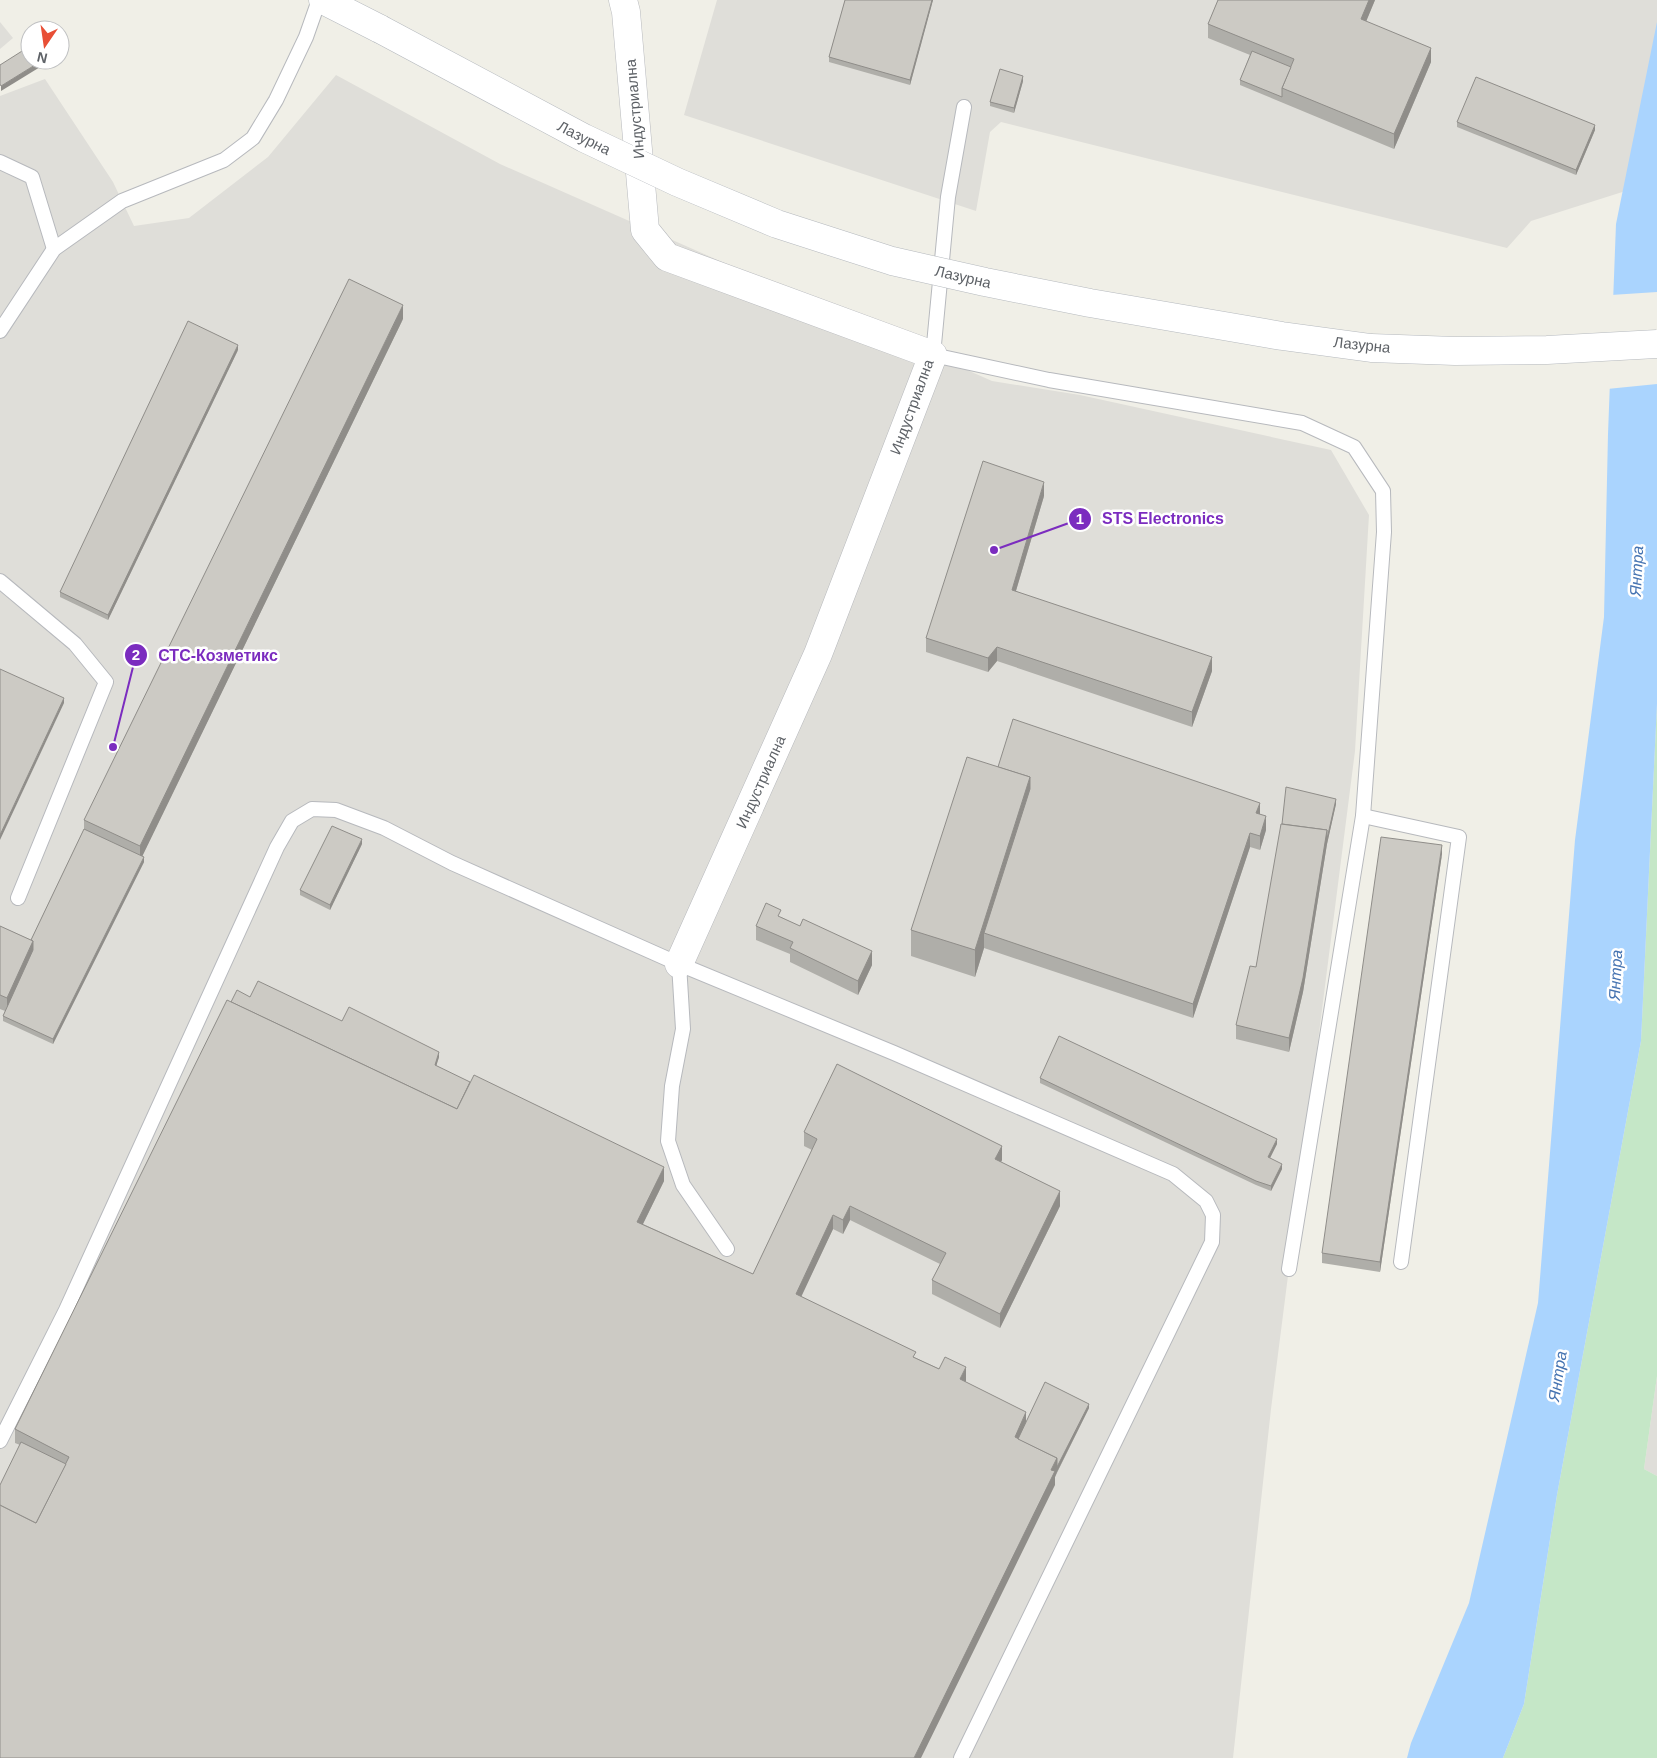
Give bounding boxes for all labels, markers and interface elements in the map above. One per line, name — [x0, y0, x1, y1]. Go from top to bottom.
north arrow — [20, 20, 70, 70]
text: N — [35, 49, 49, 67]
street label: Индустриална — [622, 58, 647, 160]
street label: Лазурна — [555, 117, 614, 158]
street label: Лазурна — [933, 262, 993, 291]
street label: Лазурна — [1333, 333, 1392, 356]
street label: Индустриална — [886, 356, 937, 457]
callout: STS Electronics — [1067, 503, 1234, 534]
text: 1 — [1076, 510, 1084, 527]
text: STS Electronics — [1102, 510, 1224, 527]
water label: Янтра — [1627, 545, 1646, 598]
callout: СТС-Козметикс — [123, 639, 288, 670]
text: 2 — [132, 646, 140, 663]
text: СТС-Козметикс — [158, 647, 278, 664]
street label: Индустриална — [732, 732, 789, 831]
water label: Янтра — [1606, 949, 1625, 1002]
water label: Янтра — [1545, 1350, 1570, 1403]

